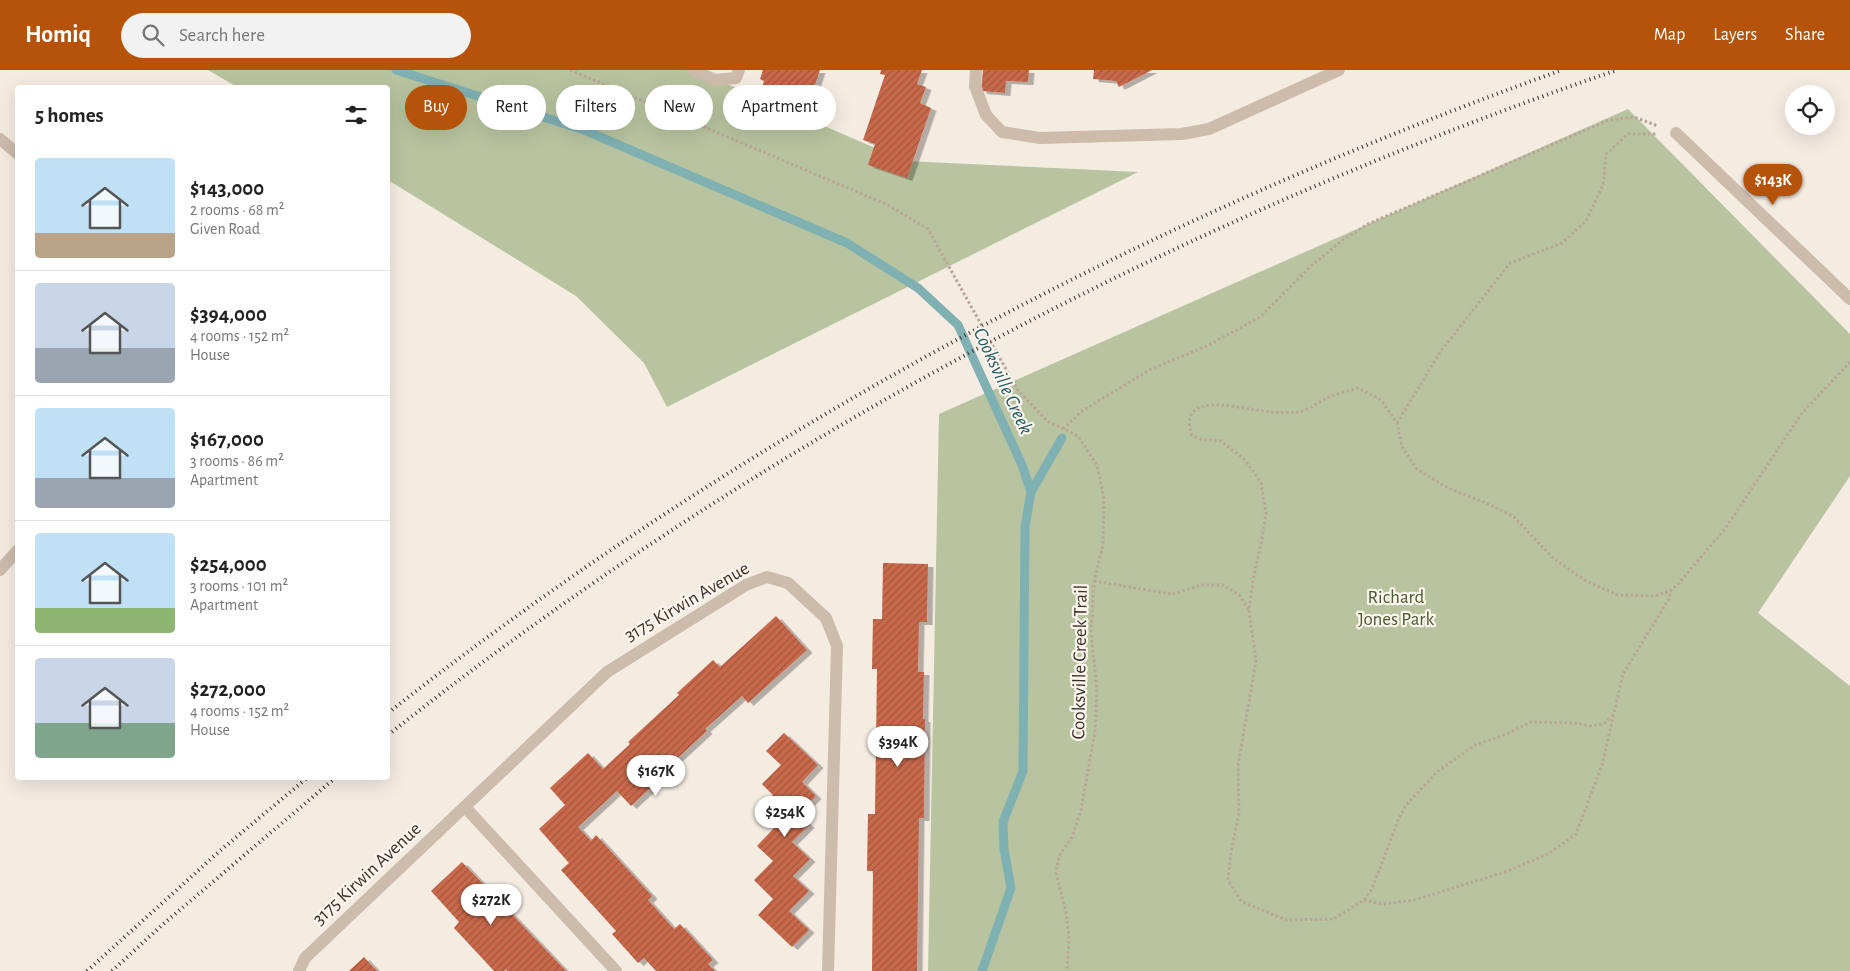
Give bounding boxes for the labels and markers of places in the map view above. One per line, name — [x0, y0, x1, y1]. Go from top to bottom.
pin: $143K — [1738, 164, 1808, 206]
pin: $394K — [863, 726, 933, 768]
pin: $167K — [621, 754, 691, 797]
pin: $254K — [750, 796, 820, 838]
pin: $272K — [456, 884, 526, 926]

